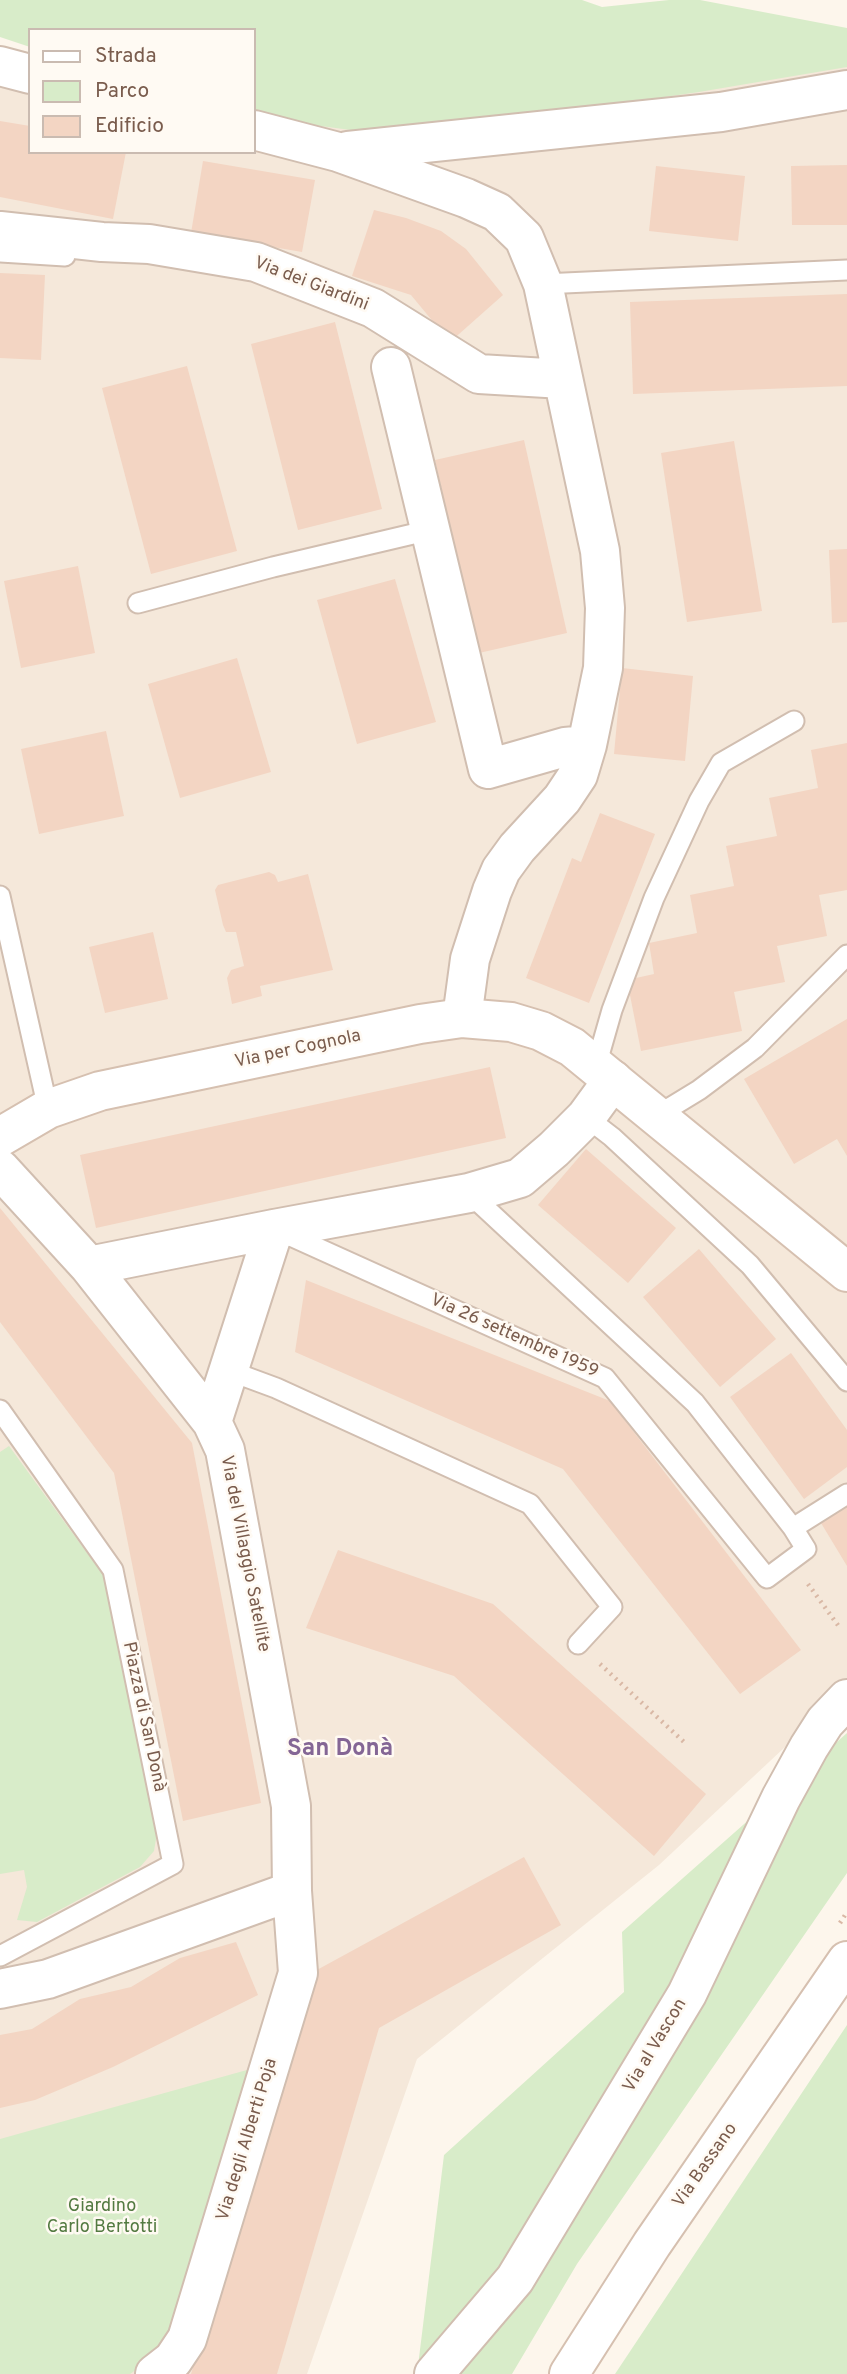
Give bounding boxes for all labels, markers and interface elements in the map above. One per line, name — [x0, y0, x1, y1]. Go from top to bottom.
legend — [28, 28, 256, 154]
text: Strada — [95, 43, 156, 70]
text: Parco — [95, 78, 149, 105]
text: Edificio — [95, 113, 164, 140]
street label: Via dei Giardini — [251, 253, 371, 317]
street label: Via per Cognola — [233, 1026, 363, 1074]
street label: Via 26 settembre 1959 — [427, 1290, 601, 1384]
street label: Via del Villaggio Satellite — [214, 1454, 274, 1654]
street label: Piazza di San Donà — [117, 1640, 169, 1794]
district label: San Donà — [287, 1736, 393, 1764]
street label: Via al Vascon — [619, 1995, 693, 2097]
street label: Via degli Alberti Poja — [213, 2056, 283, 2224]
street label: Via Bassano — [669, 2120, 743, 2212]
park label: Giardino Carlo Bertotti — [47, 2196, 157, 2238]

